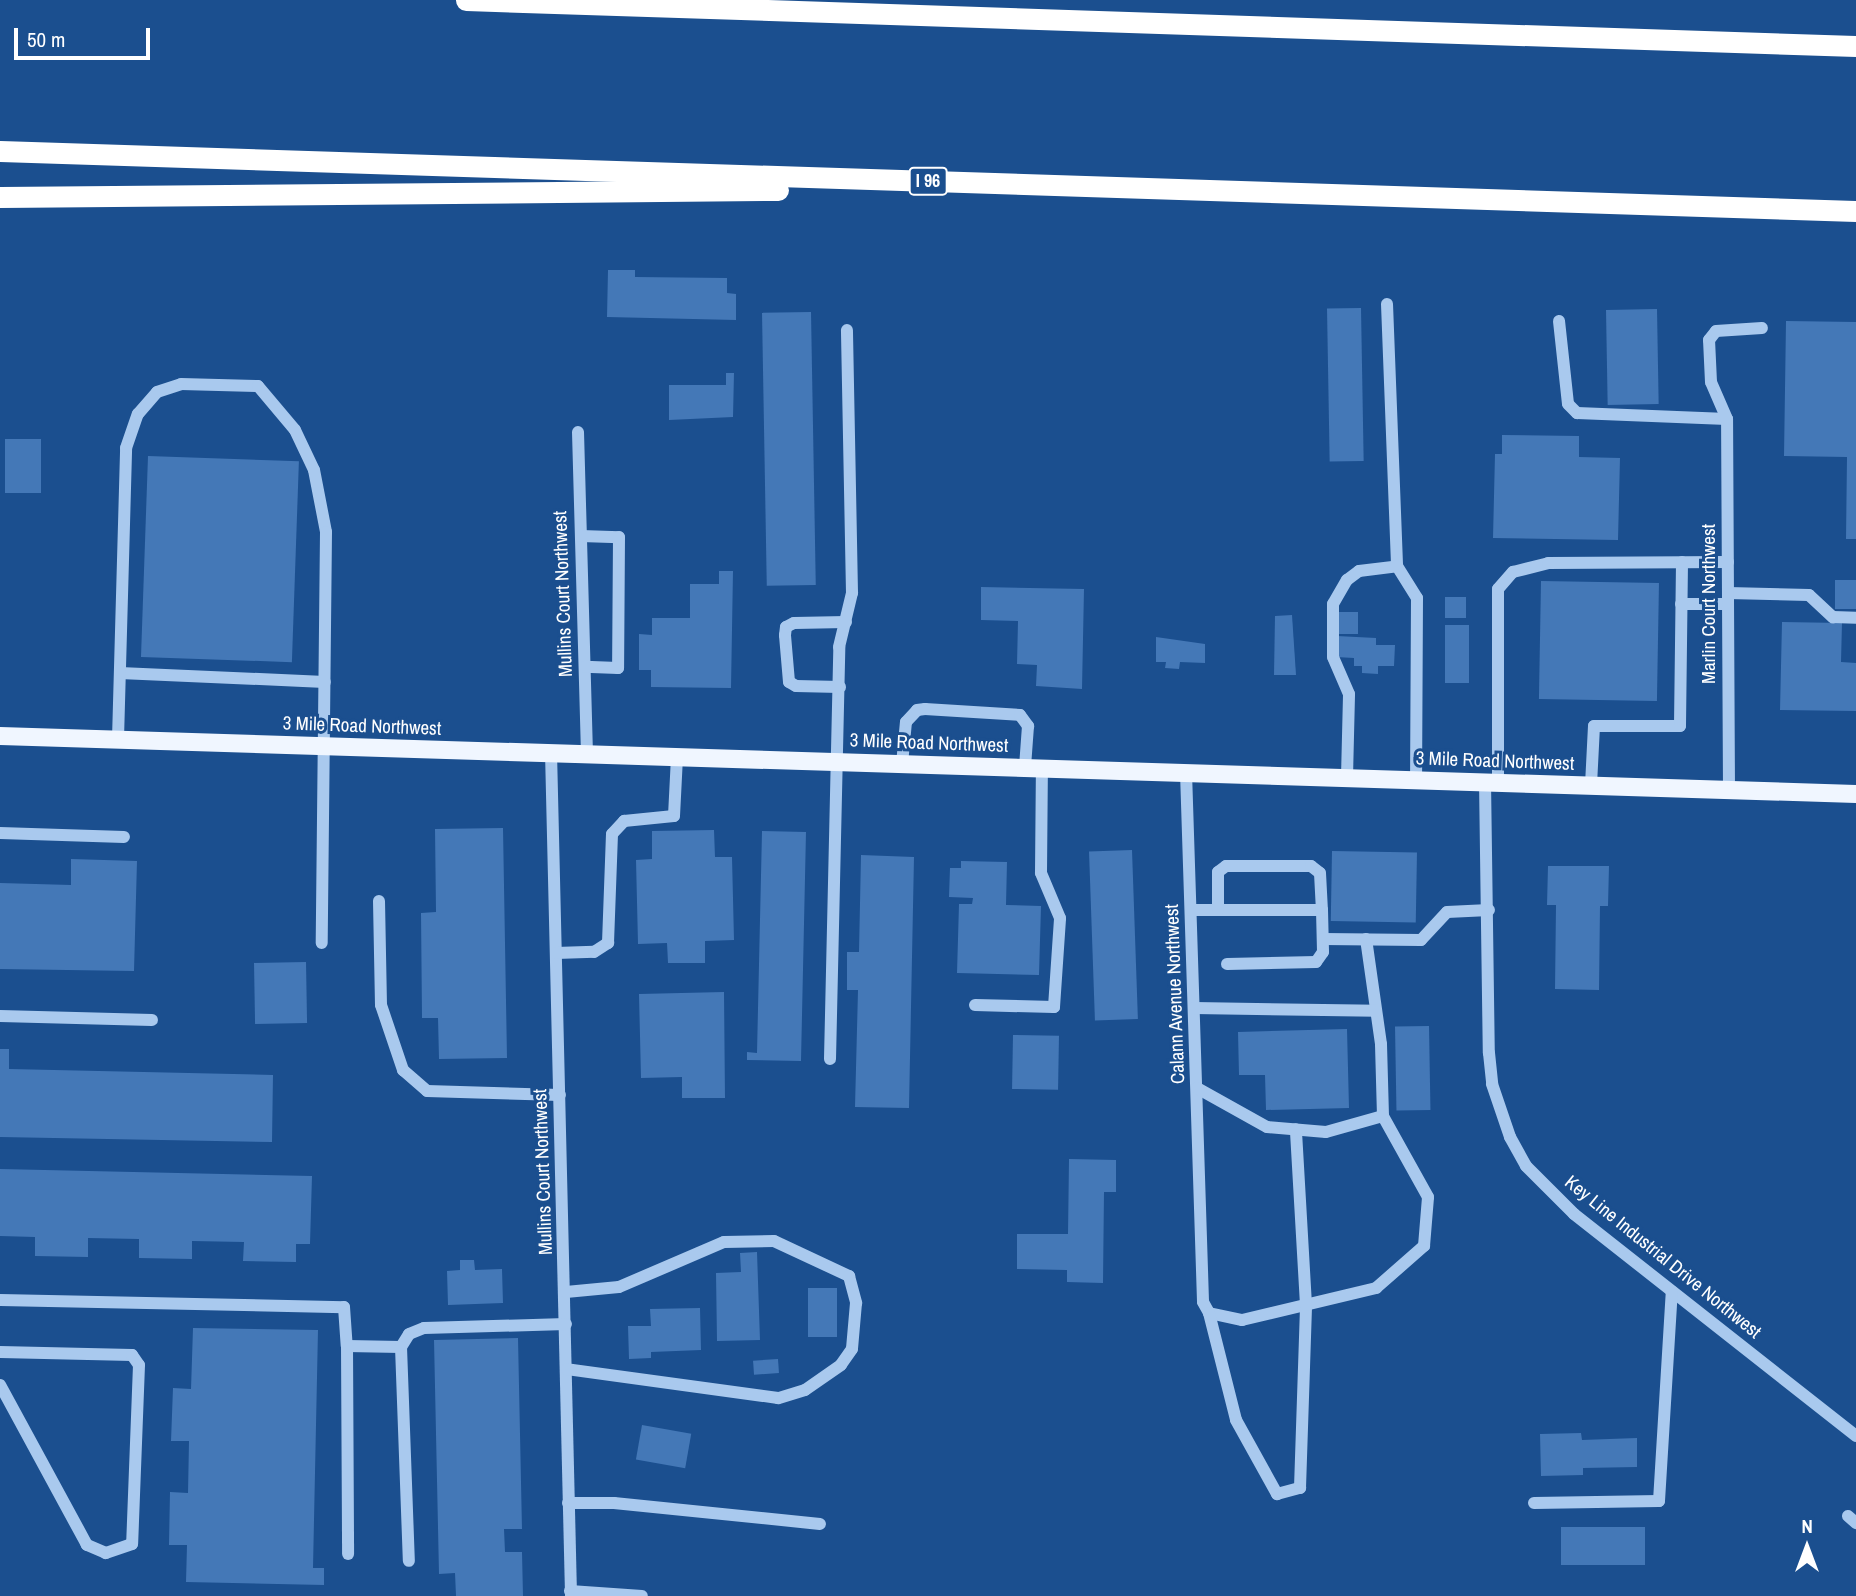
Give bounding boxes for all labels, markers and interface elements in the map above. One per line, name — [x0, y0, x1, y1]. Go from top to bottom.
scale bar — [18, 14, 154, 58]
text: 50 m — [27, 25, 65, 54]
road number: I 96 — [907, 166, 949, 196]
street label: Mullins Court Northwest — [549, 511, 577, 677]
street label: Marlin Court Northwest — [1698, 524, 1720, 684]
street label: 3 Mile Road Northwest — [282, 712, 442, 740]
street label: 3 Mile Road Northwest — [849, 729, 1009, 757]
street label: 3 Mile Road Northwest — [1415, 747, 1575, 775]
street label: Calann Avenue Northwest — [1160, 903, 1190, 1085]
street label: Mullins Court Northwest — [529, 1089, 557, 1255]
street label: Key Line Industrial Drive Northwest — [1560, 1171, 1766, 1343]
north arrow — [1772, 1512, 1842, 1582]
text: N — [1801, 1513, 1813, 1539]

